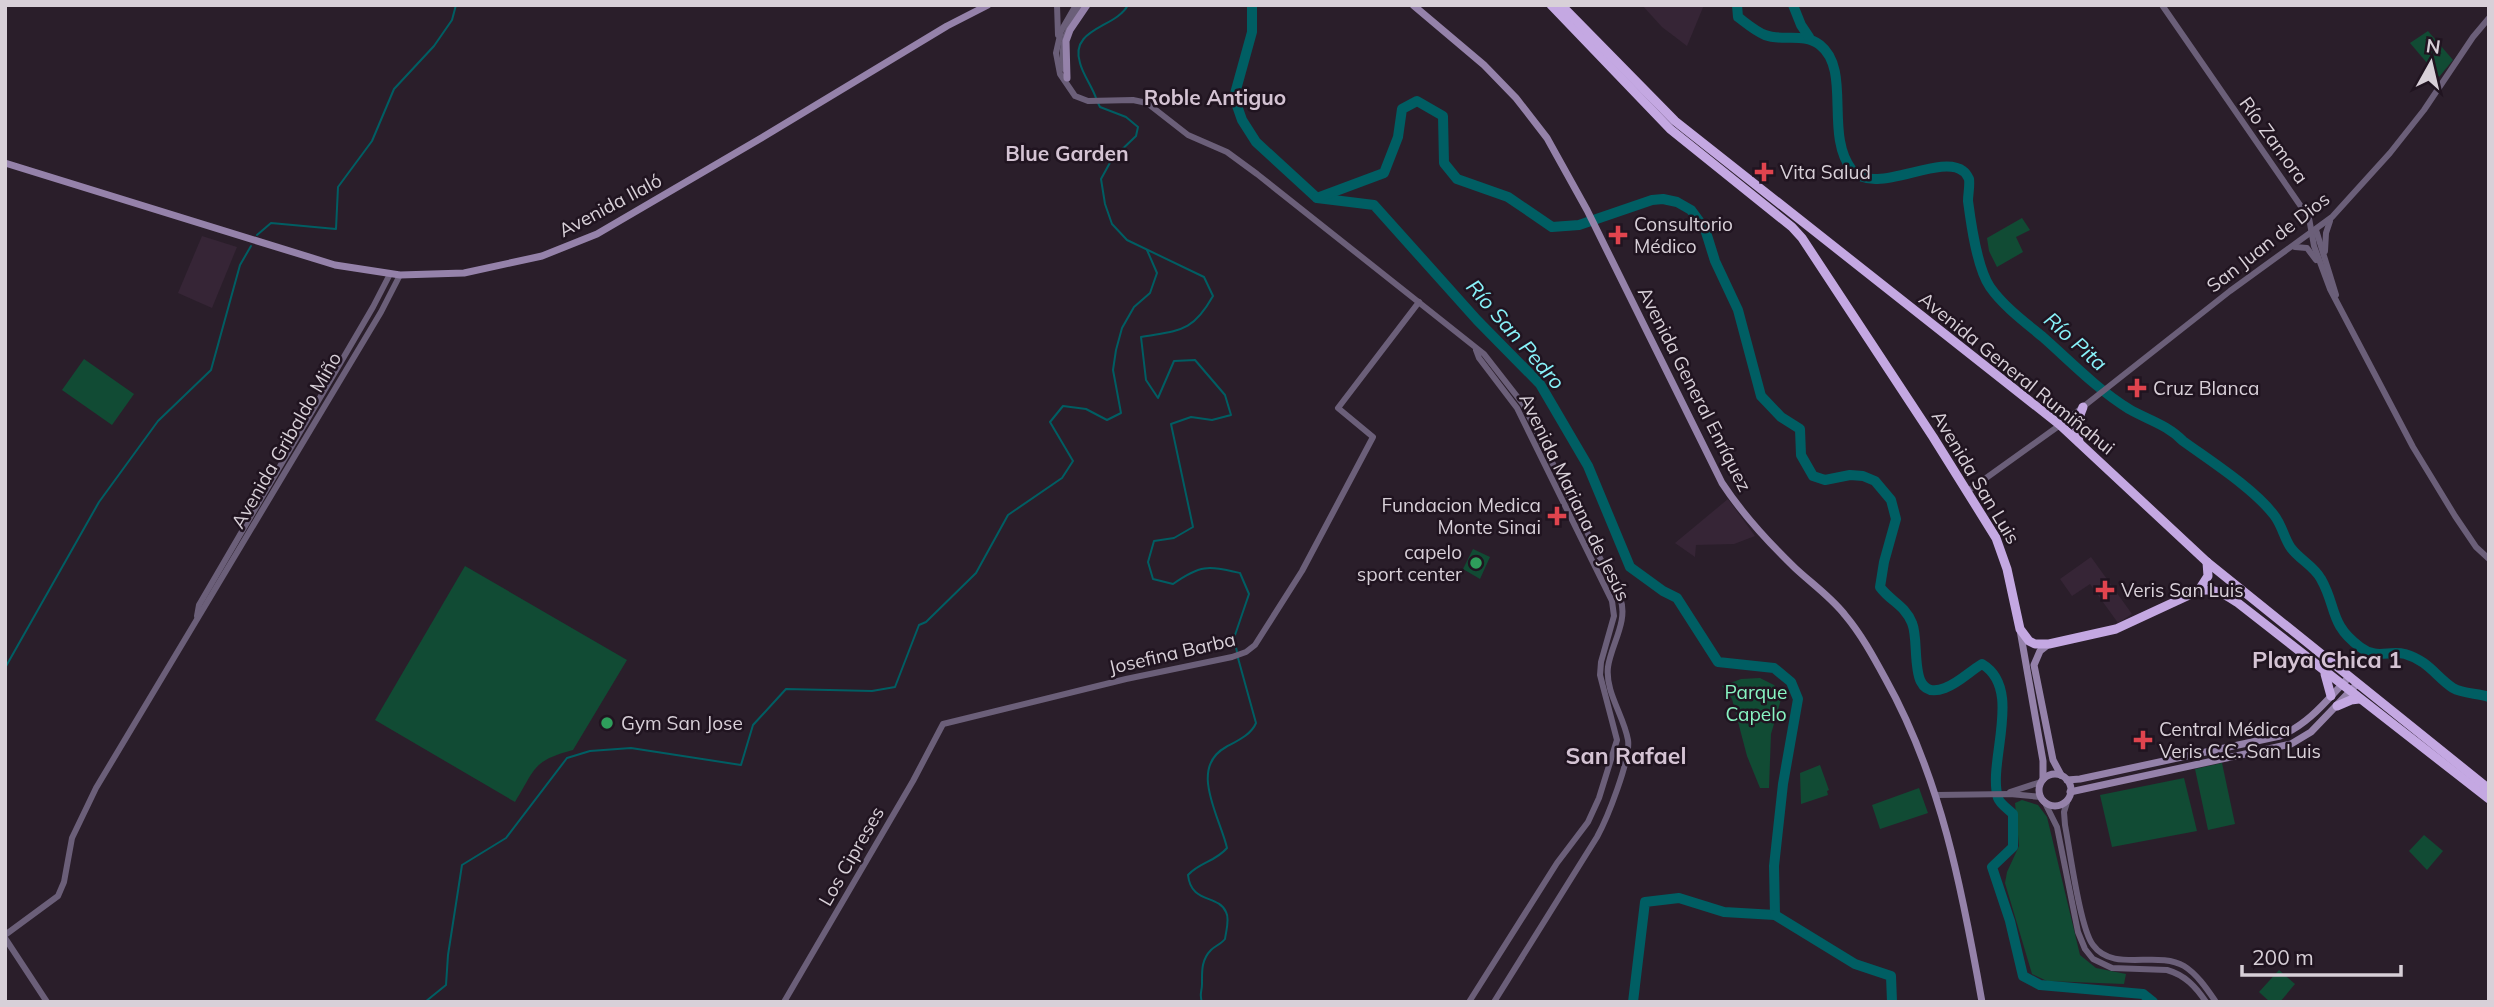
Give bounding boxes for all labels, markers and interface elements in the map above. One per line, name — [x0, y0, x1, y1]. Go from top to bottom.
north arrow — [2396, 28, 2466, 98]
text: N — [2425, 33, 2442, 59]
district label: Roble Antiguo — [1144, 84, 1286, 110]
street label: Río Zamora — [2234, 92, 2314, 188]
district label: Blue Garden — [1005, 140, 1129, 166]
place label: Vita Salud — [1780, 160, 1871, 184]
marker: Vita Salud — [1754, 162, 1774, 182]
street label: Avenida Ilaló — [554, 168, 666, 242]
street label: San Juan de Dios — [2202, 186, 2334, 298]
place label: Consultorio Médico — [1634, 212, 1733, 258]
marker: Consultorio Médico — [1608, 225, 1628, 245]
water label: Río San Pedro — [1461, 274, 1571, 394]
street label: Avenida General Enríquez — [1633, 283, 1757, 496]
street label: Avenida General Rumiñahui — [1914, 287, 2120, 459]
water label: Río Pita — [2039, 306, 2113, 376]
street label: Avenida Gribaldo Miño — [226, 347, 346, 533]
place label: Cruz Blanca — [2153, 376, 2259, 400]
marker: Cruz Blanca — [2127, 378, 2147, 398]
street label: Avenida Mariana de Jesús — [1514, 389, 1636, 605]
street label: Avenida San Luis — [1927, 406, 2025, 548]
place label: Fundacion Medica Monte Sinai — [1381, 493, 1541, 539]
marker: Fundacion Medica Monte Sinai — [1547, 506, 1567, 526]
place label: capelo sport center — [1357, 540, 1462, 586]
marker: capelo sport center — [1468, 555, 1484, 571]
place label: Veris San Luis — [2121, 578, 2244, 602]
marker: Veris San Luis — [2095, 580, 2115, 600]
street label: Josefina Barba — [1106, 627, 1238, 679]
district label: Playa Chica 1 — [2252, 645, 2402, 674]
park label: Parque Capelo — [1725, 680, 1787, 726]
place label: Gym San Jose — [621, 711, 743, 735]
marker: Gym San Jose — [599, 715, 615, 731]
place label: Central Médica Veris C.C. San Luis — [2159, 717, 2321, 763]
marker: Central Médica Veris C.C. San Luis — [2133, 730, 2153, 750]
district label: San Rafael — [1566, 741, 1686, 770]
street label: Los Cipreses — [813, 802, 889, 910]
scale bar — [2242, 934, 2401, 978]
text: 200 m — [2252, 944, 2314, 970]

